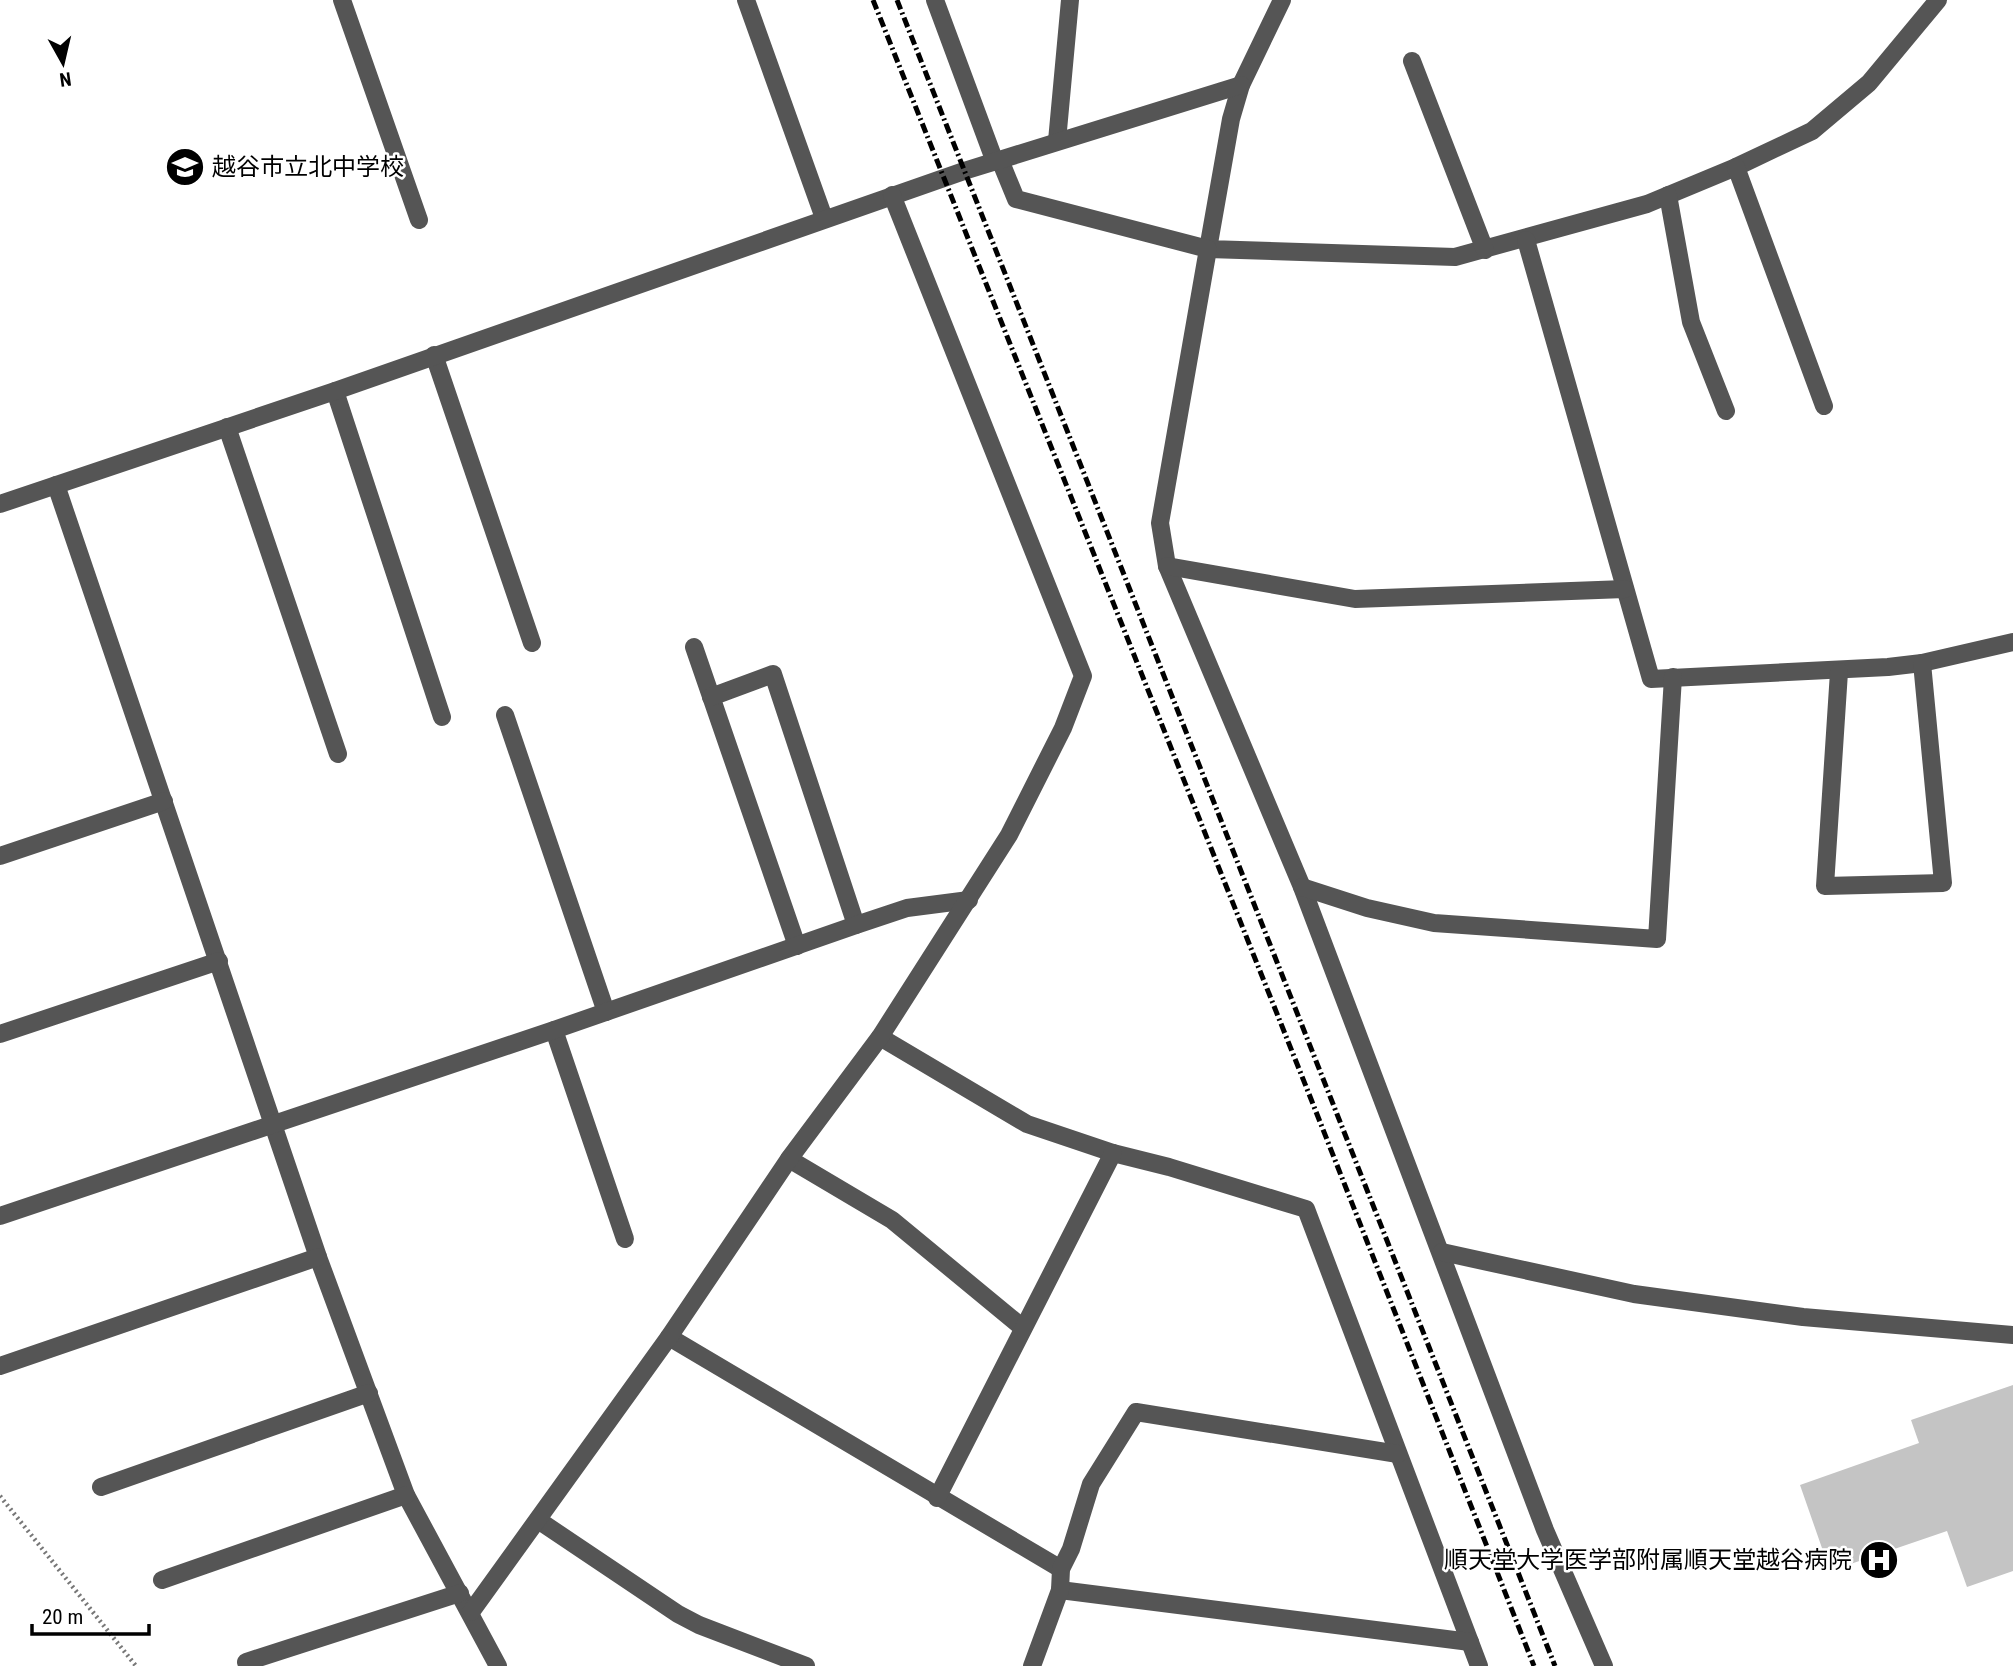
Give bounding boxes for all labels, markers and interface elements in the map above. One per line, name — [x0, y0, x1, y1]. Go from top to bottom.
north arrow — [28, 28, 98, 98]
text: N — [58, 67, 73, 92]
school or university icon: 越谷市立北中学校 — [164, 146, 206, 188]
place label: 越谷市立北中学校 — [212, 153, 404, 181]
hospital icon: 順天堂大学医学部附属順天堂越谷病院 — [1858, 1539, 1900, 1581]
place label: 順天堂大学医学部附属順天堂越谷病院 — [1444, 1546, 1852, 1574]
scale bar — [32, 1592, 149, 1636]
text: 20 m — [42, 1605, 83, 1629]

